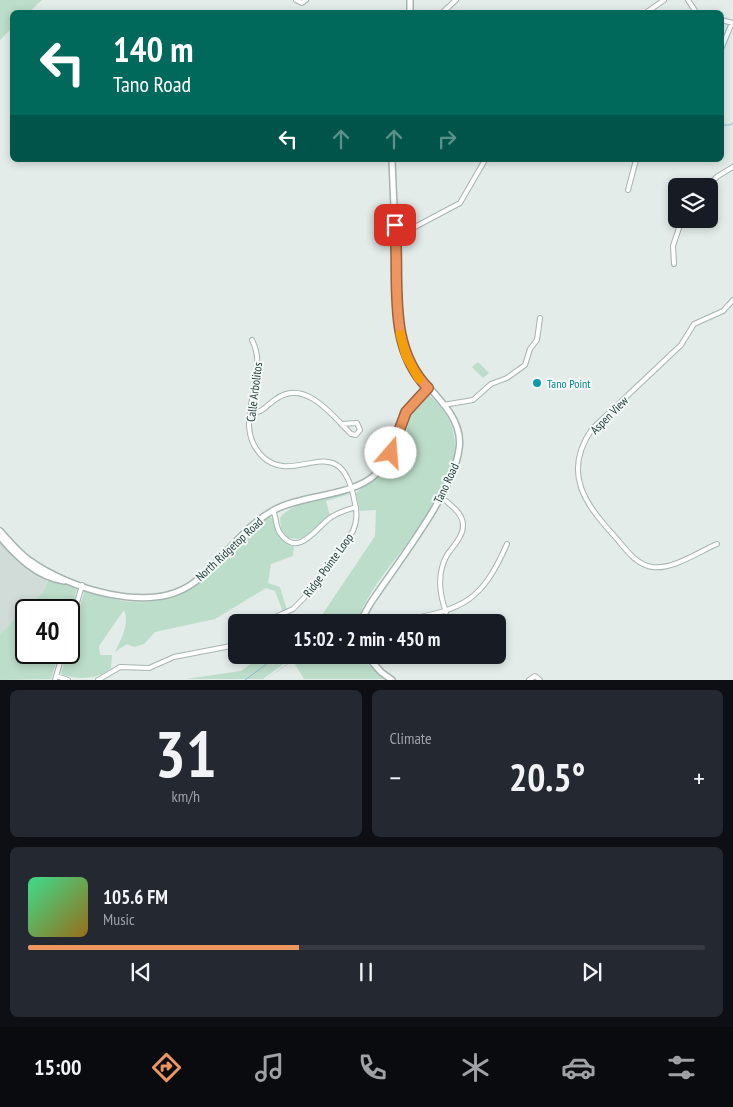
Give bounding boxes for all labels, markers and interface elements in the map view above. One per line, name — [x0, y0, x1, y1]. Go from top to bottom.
text: 140 m — [113, 26, 194, 72]
icon: left — [30, 30, 95, 95]
text: Tano Road — [113, 70, 191, 98]
icon: left — [274, 125, 302, 153]
icon: ahead — [327, 125, 355, 153]
icon: ahead — [380, 125, 408, 153]
icon: right — [433, 125, 461, 153]
map controls — [668, 178, 718, 228]
button: layers — [668, 178, 718, 228]
pin — [374, 204, 416, 246]
icon: arrive — [381, 211, 409, 239]
street label: Calle Arbolitos — [243, 361, 265, 423]
place label: Tano Point — [547, 376, 591, 391]
marker: Tano Point — [531, 377, 543, 389]
street label: Aspen View — [587, 392, 632, 437]
position arrow — [364, 426, 416, 478]
street label: Tano Road — [430, 461, 462, 505]
street label: North Ridgetop Road — [192, 514, 266, 584]
street label: Ridge Pointe Loop — [300, 530, 356, 600]
speed limit sign: 40 — [15, 599, 80, 664]
text: 15:02 · 2 min · 450 m — [294, 627, 440, 651]
text: 31 — [155, 711, 217, 795]
text: Climate — [390, 728, 432, 748]
text: 20.5° — [509, 752, 585, 801]
text: − — [390, 759, 401, 796]
text: + — [693, 759, 705, 796]
text: km/h — [172, 786, 200, 806]
text: 105.6 FM — [103, 885, 168, 909]
text: Music — [103, 909, 135, 929]
icon: previous — [127, 958, 155, 986]
icon: pause — [352, 958, 380, 986]
icon: next — [578, 958, 606, 986]
icon: directions — [149, 1050, 184, 1085]
icon: music — [252, 1050, 287, 1085]
icon: phone — [355, 1050, 390, 1085]
icon: climate — [458, 1050, 493, 1085]
icon: car — [561, 1050, 596, 1085]
icon: filters — [664, 1050, 699, 1085]
text: 15:00 — [34, 1053, 82, 1081]

